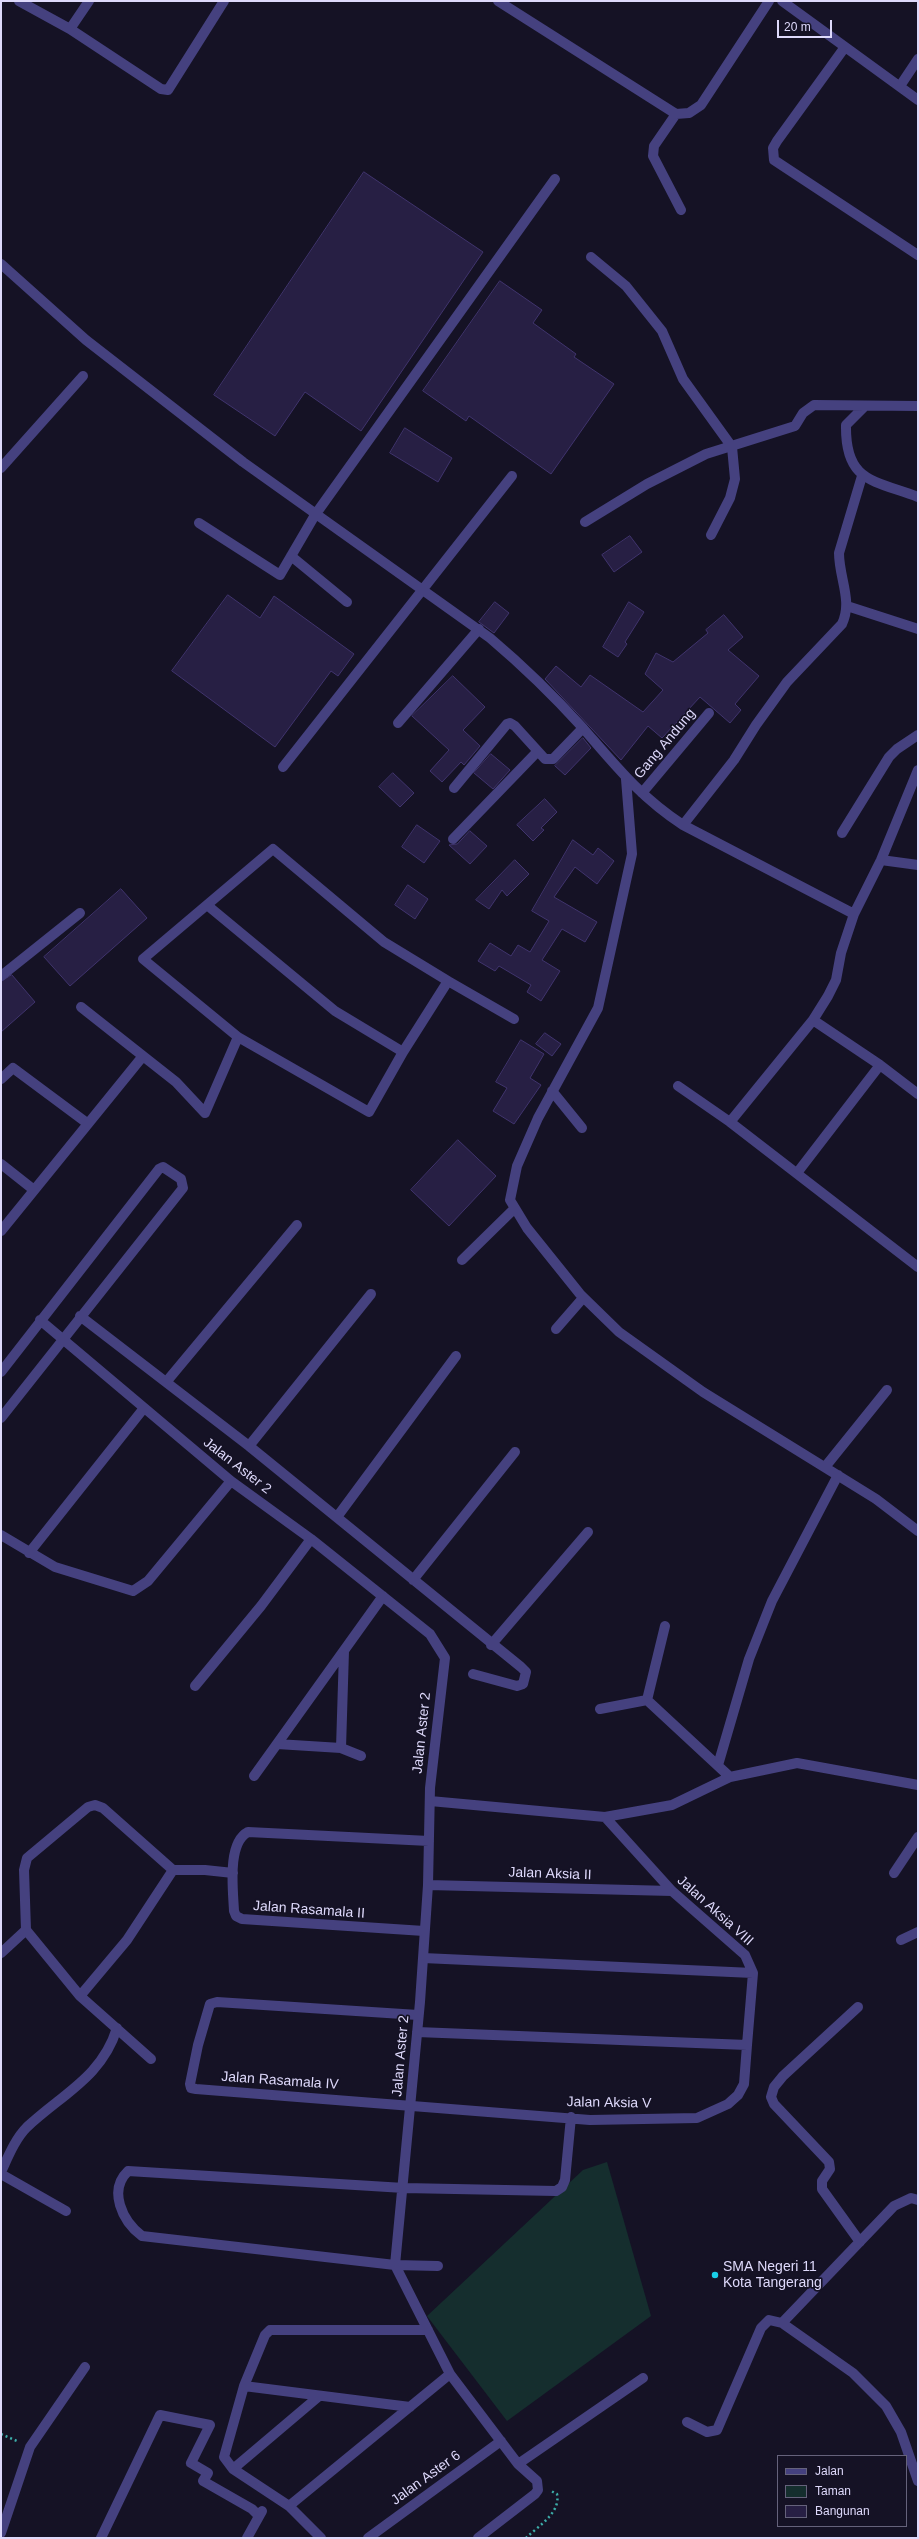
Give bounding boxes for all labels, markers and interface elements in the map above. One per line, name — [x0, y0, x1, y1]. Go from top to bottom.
scale bar — [779, 12, 834, 38]
text: 20 m — [784, 20, 811, 34]
street label: Gang Andung — [631, 706, 699, 782]
street label: Jalan Aster 2 — [200, 1434, 274, 1498]
street label: Jalan Aster 2 — [409, 1691, 435, 1775]
street label: Jalan Aksia II — [508, 1864, 592, 1884]
street label: Jalan Aksia VIII — [674, 1872, 756, 1950]
street label: Jalan Rasamala II — [253, 1898, 365, 1922]
street label: Jalan Aster 2 — [389, 2015, 413, 2097]
street label: Jalan Rasamala IV — [221, 2069, 339, 2093]
street label: Jalan Aksia V — [566, 2094, 652, 2112]
place label: SMA Negeri 11 Kota Tangerang — [723, 2259, 822, 2292]
marker: SMA Negeri 11 Kota Tangerang — [710, 2270, 720, 2280]
street label: Jalan Aster 6 — [388, 2447, 464, 2509]
legend — [777, 2455, 907, 2527]
text: Jalan — [815, 2464, 844, 2478]
text: Taman — [815, 2484, 851, 2498]
text: Bangunan — [815, 2504, 870, 2518]

